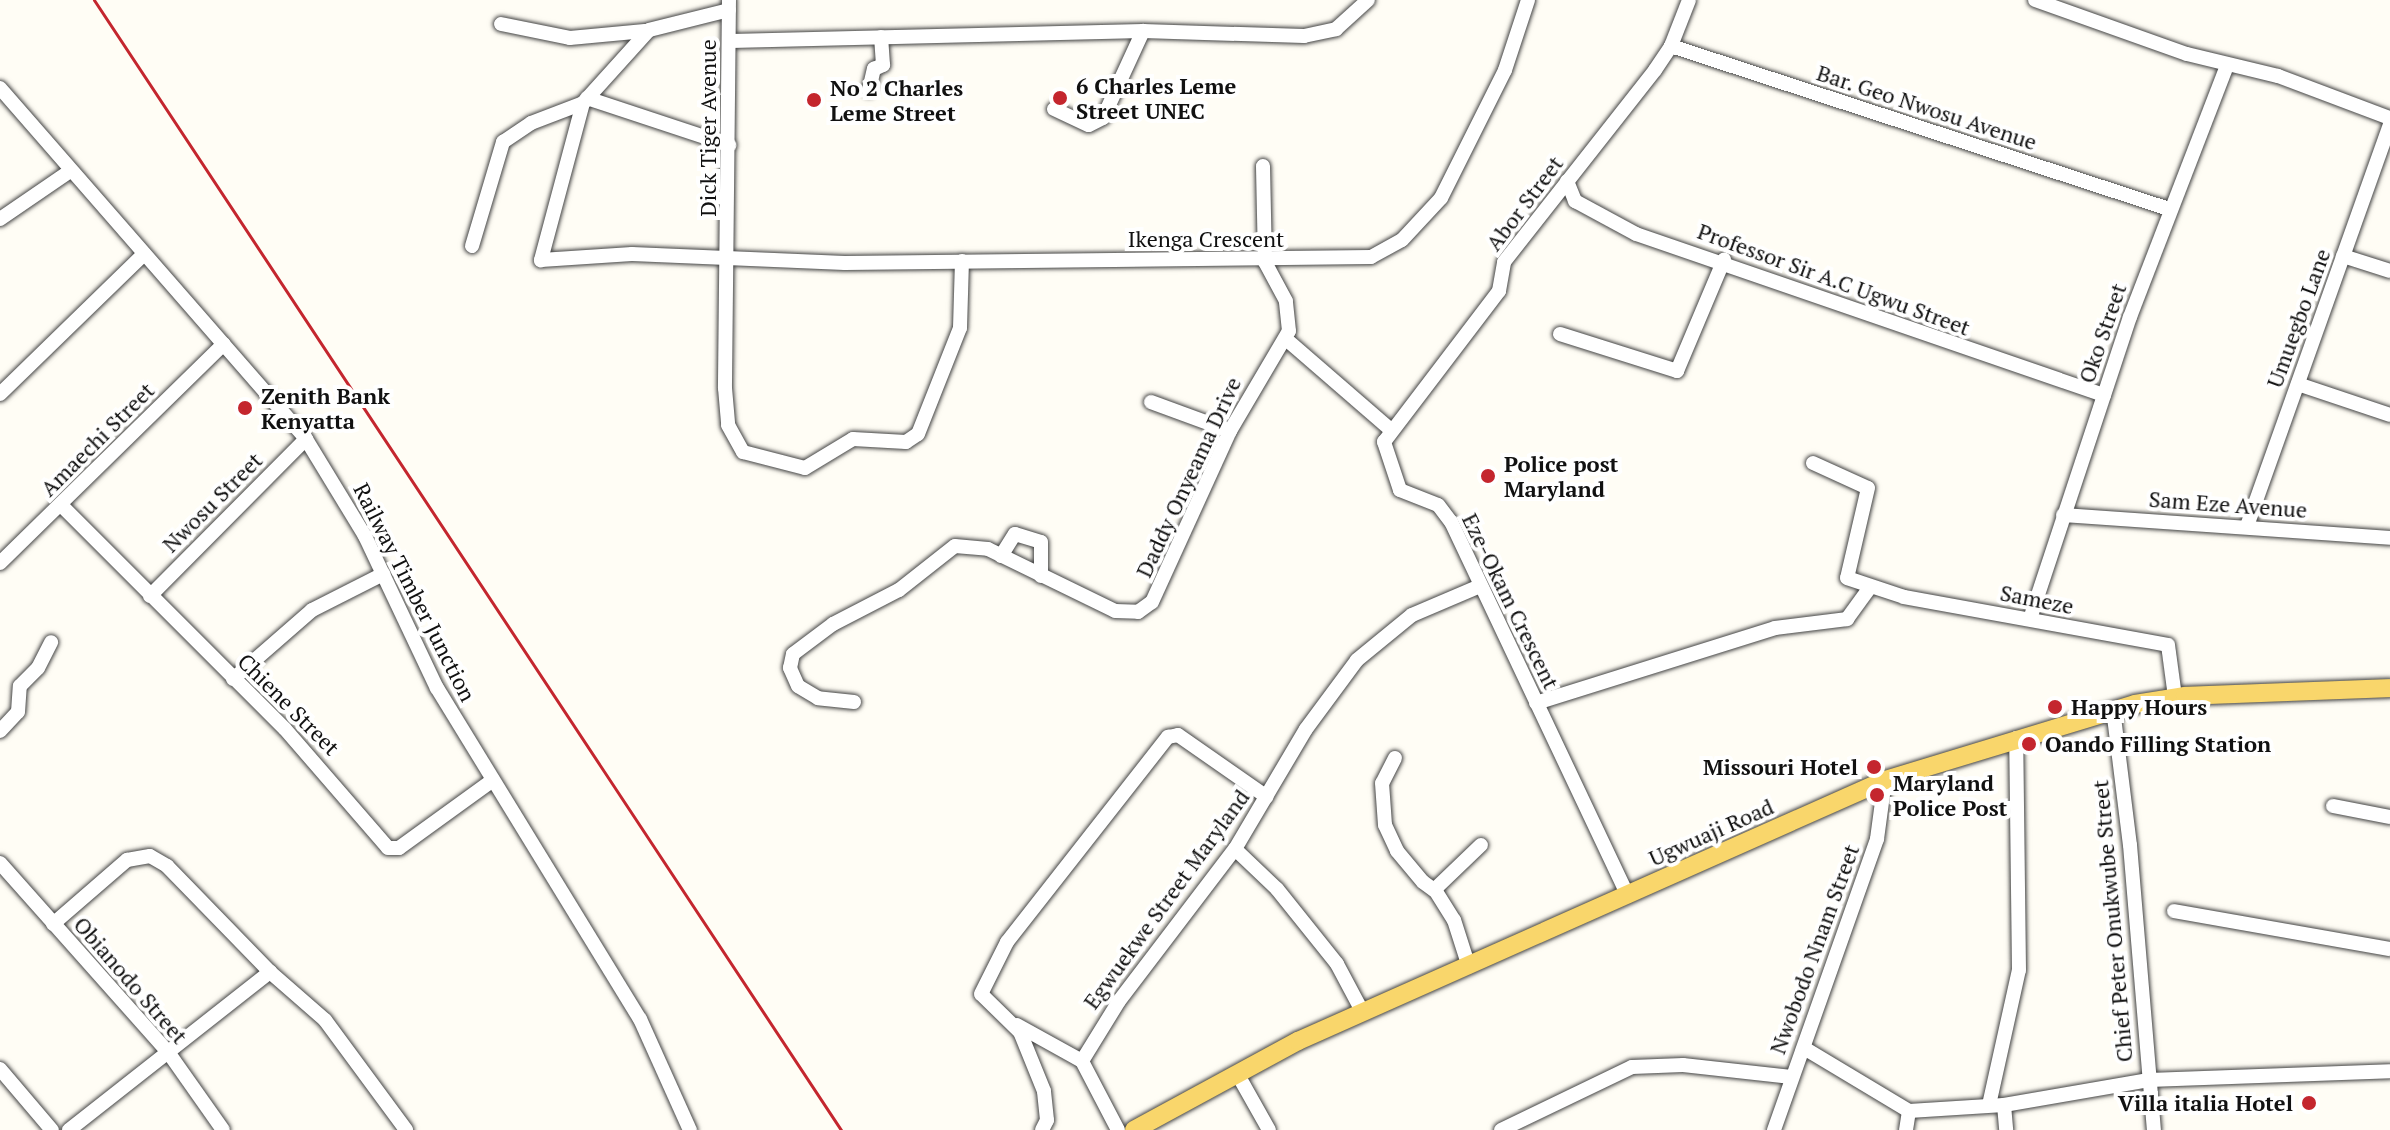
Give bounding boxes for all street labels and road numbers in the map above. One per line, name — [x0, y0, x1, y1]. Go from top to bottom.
street label: Dick Tiger Avenue — [695, 39, 721, 217]
street label: Bar. Geo Nwosu Avenue — [1813, 59, 2041, 155]
street label: Abor Street — [1480, 150, 1568, 256]
street label: Professor Sir A.C Ugwu Street — [1694, 217, 1974, 341]
street label: Ikenga Crescent — [1128, 226, 1284, 252]
street label: Umuegbo Lane — [2261, 245, 2335, 391]
street label: Oko Street — [2073, 280, 2131, 386]
street label: Daddy Onyeama Drive — [1130, 373, 1246, 581]
street label: Amaechi Street — [35, 377, 159, 501]
street label: Nwosu Street — [157, 447, 267, 557]
street label: Railway Timber Junction — [348, 478, 482, 706]
street label: Sam Eze Avenue — [2148, 485, 2308, 523]
street label: Eze-Okam Crescent — [1457, 509, 1565, 693]
street label: Sameze — [1998, 579, 2076, 619]
street label: Chiene Street — [233, 648, 345, 760]
street label: Chief Peter Onukwube Street — [2087, 779, 2137, 1063]
street label: Egwuekwe Street Maryland — [1078, 784, 1254, 1014]
street label: Ugwuaji Road — [1645, 793, 1777, 871]
street label: Nwobodo Nnam Street — [1764, 841, 1864, 1057]
street label: Obianodo Street — [69, 911, 193, 1049]

